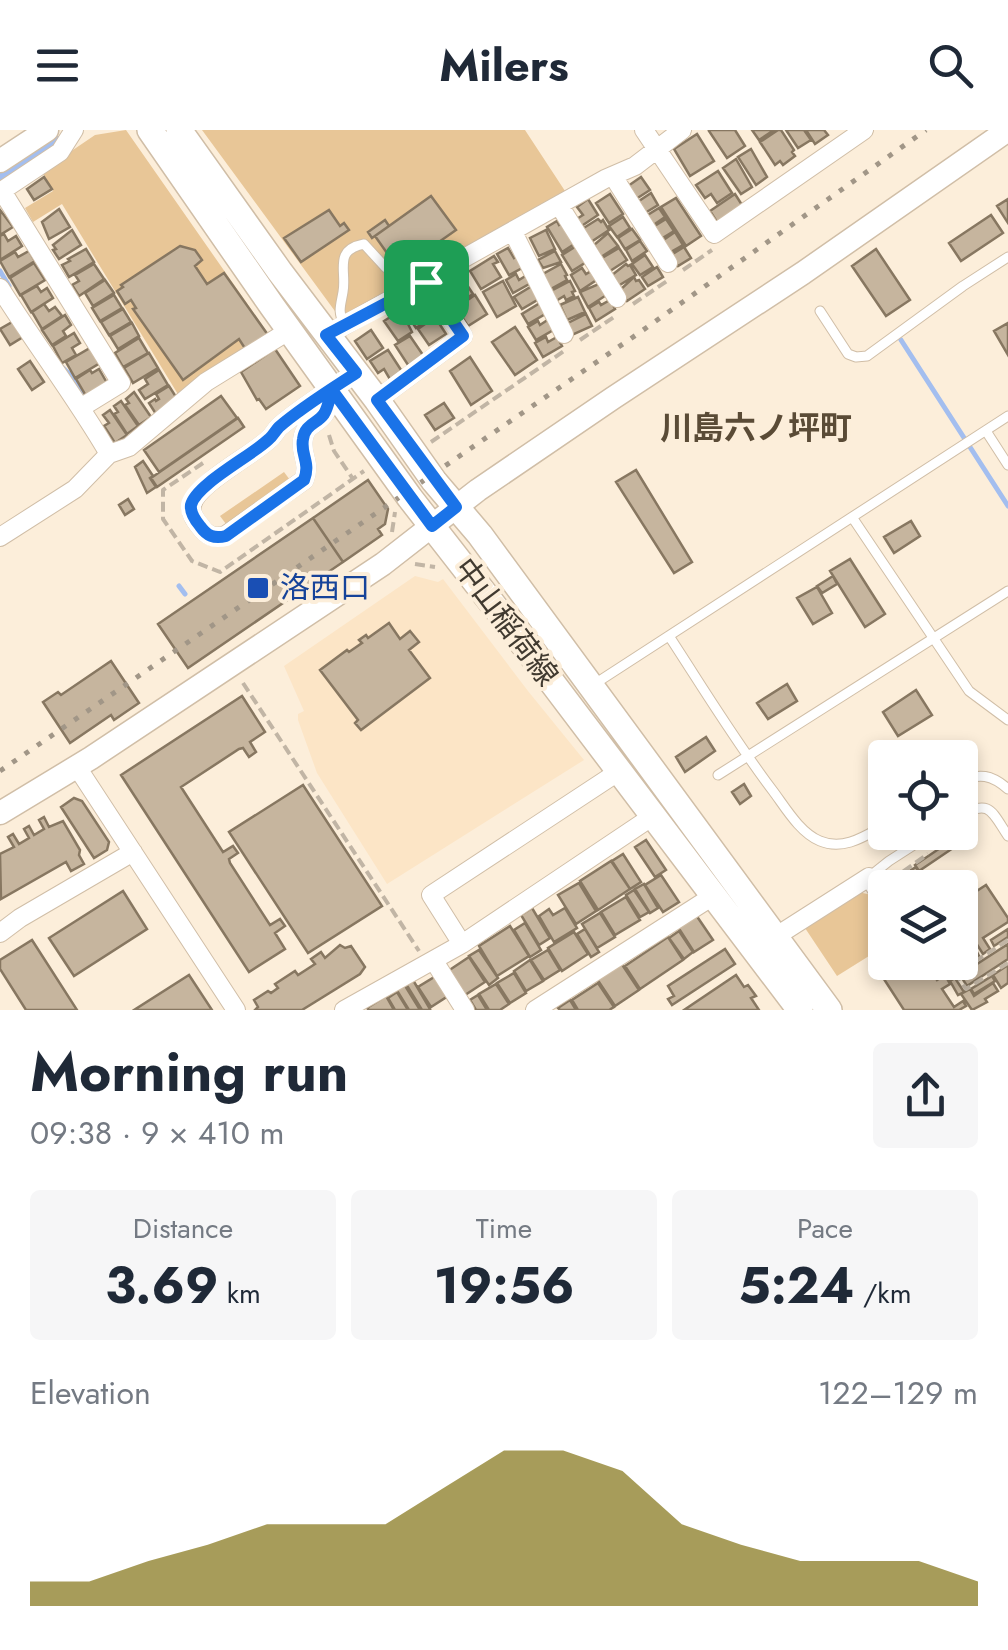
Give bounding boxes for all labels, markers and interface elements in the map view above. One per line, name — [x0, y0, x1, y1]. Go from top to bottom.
text: Milers — [439, 33, 569, 98]
icon: menu — [30, 38, 85, 93]
icon: search — [923, 38, 978, 93]
pin — [384, 240, 469, 325]
icon: arrive — [399, 255, 454, 310]
district label: 川島六ノ坪町 — [660, 405, 852, 451]
street label: 中山稲荷線 — [444, 549, 569, 695]
place label: 洛西口 — [280, 566, 370, 609]
marker: 洛西口 — [245, 575, 271, 601]
map controls — [868, 740, 978, 980]
button: locate — [868, 740, 978, 850]
button: layers — [868, 870, 978, 980]
text: Morning run — [30, 1032, 348, 1112]
button: share — [873, 1043, 978, 1148]
text: 09:38 · 9 × 410 m — [30, 1110, 285, 1156]
text: Distance — [133, 1208, 233, 1249]
text: Time — [476, 1208, 532, 1249]
text: Pace — [797, 1208, 853, 1249]
text: 3.69 — [105, 1249, 218, 1322]
text: 19:56 — [434, 1249, 574, 1322]
text: 5:24 — [738, 1249, 855, 1322]
text: km — [218, 1273, 261, 1314]
text: /km — [855, 1273, 912, 1314]
text: Elevation — [30, 1370, 151, 1416]
text: 122–129 m — [818, 1370, 978, 1416]

